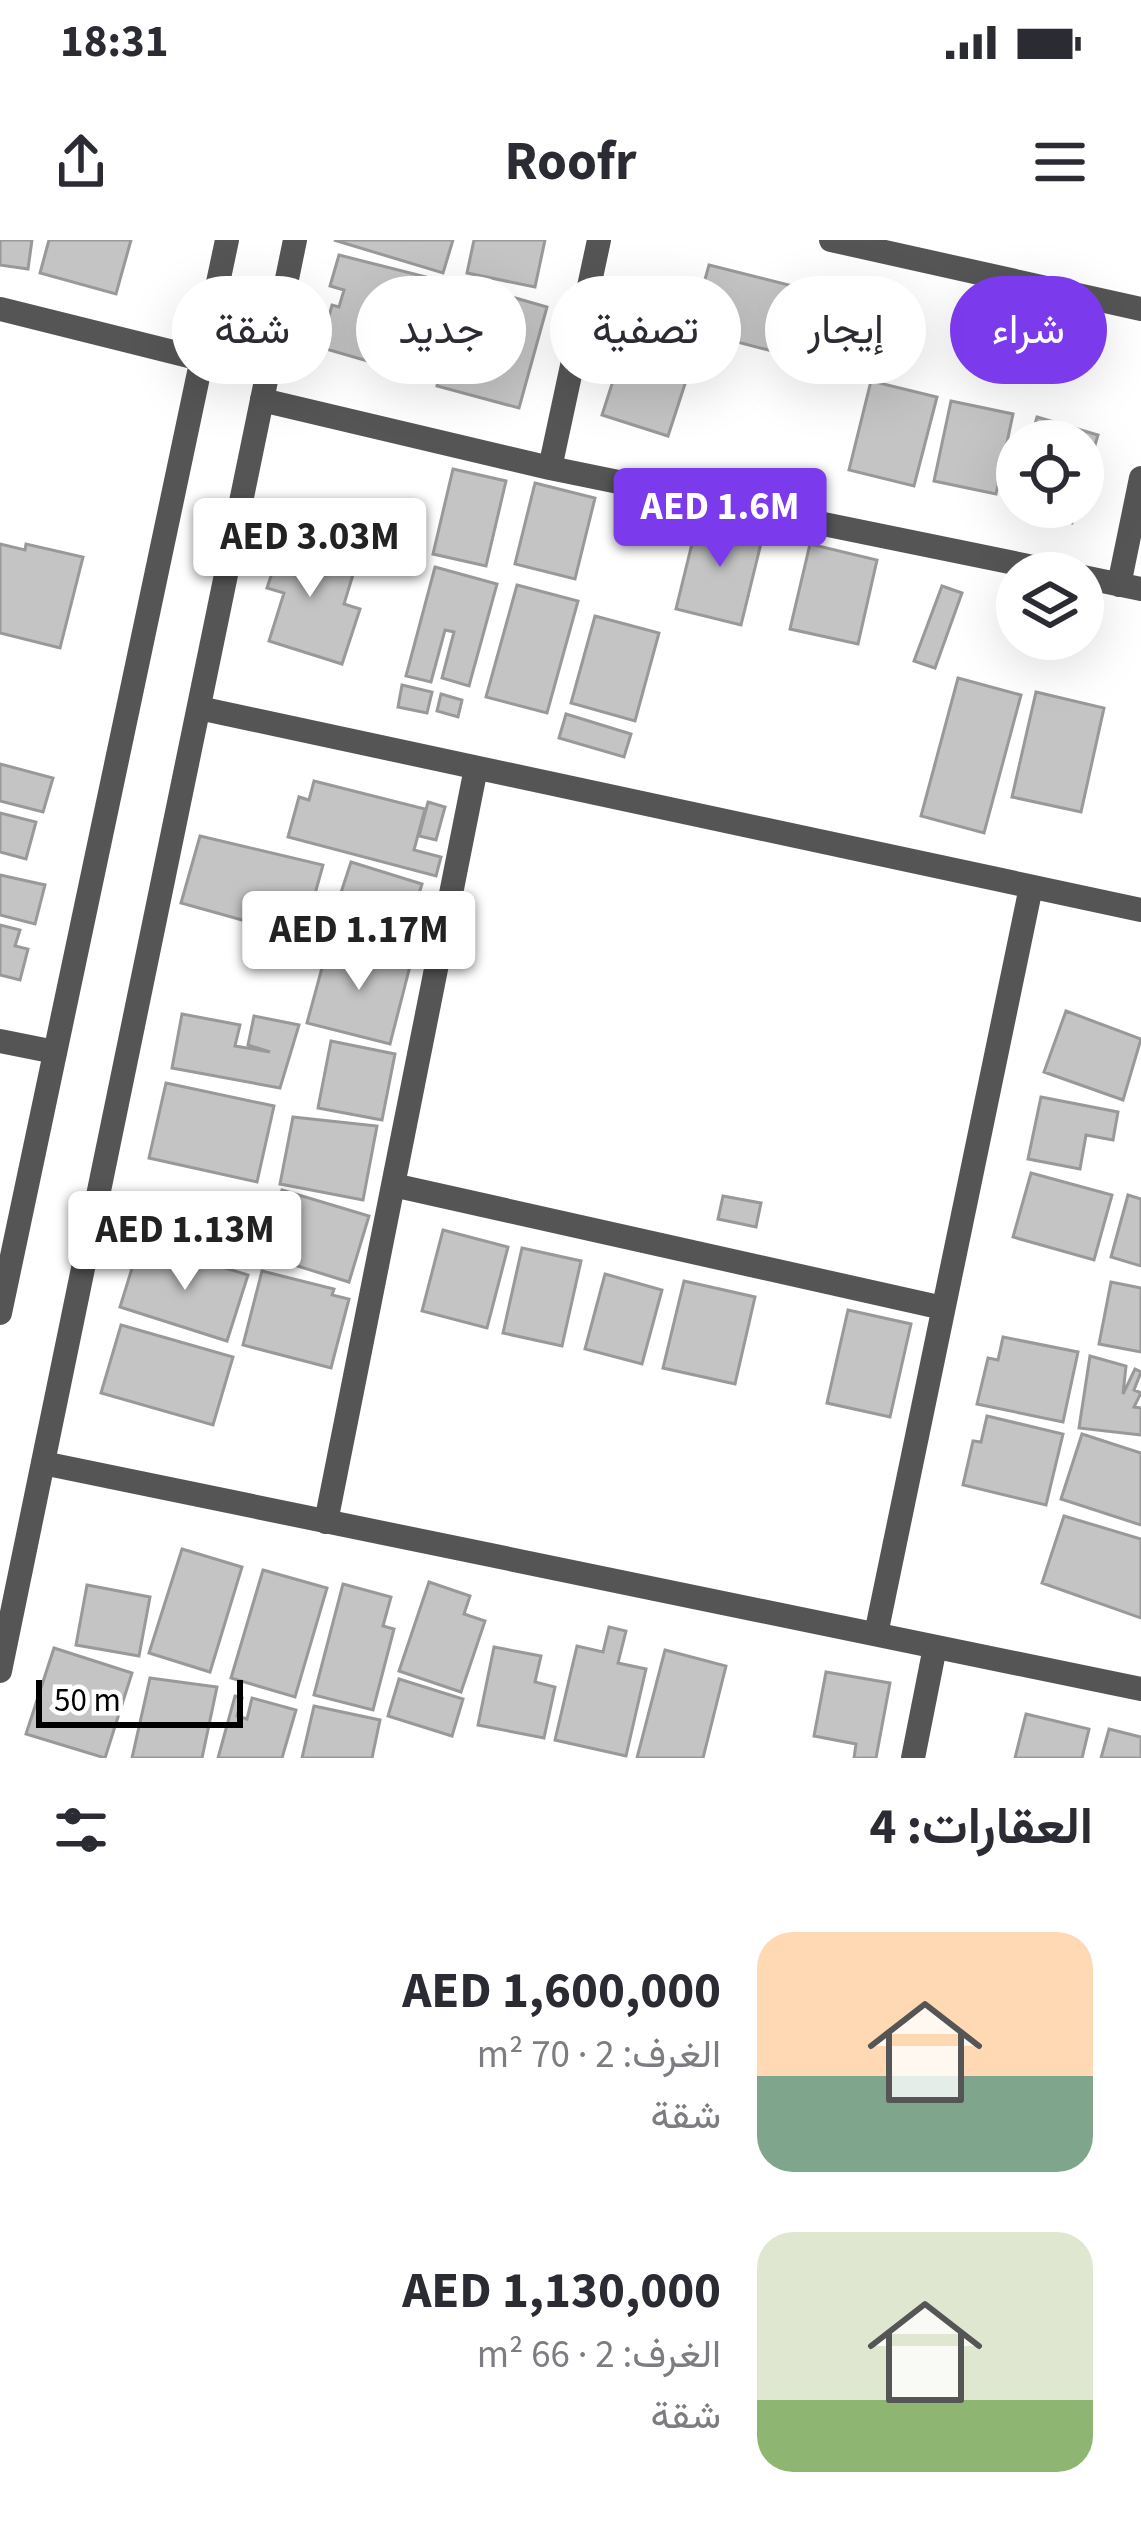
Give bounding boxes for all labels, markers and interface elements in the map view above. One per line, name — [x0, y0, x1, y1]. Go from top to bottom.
text: 18:31 — [60, 10, 169, 74]
text: Roofr — [504, 124, 637, 201]
icon: share — [48, 129, 114, 195]
icon: menu — [1027, 129, 1093, 195]
chip: شقة — [172, 276, 332, 384]
chip: جديد — [356, 276, 526, 384]
chip: تصفية — [550, 276, 741, 384]
chip: إيجار — [765, 276, 926, 384]
chip: شراء — [950, 276, 1107, 384]
map controls — [996, 420, 1104, 660]
button: locate — [996, 420, 1104, 528]
pin: AED 1.6M — [596, 468, 844, 570]
text: AED 1.6M — [641, 479, 799, 535]
pin: AED 3.03M — [173, 498, 447, 600]
text: AED 3.03M — [220, 509, 400, 565]
button: layers — [996, 552, 1104, 660]
pin: AED 1.17M — [222, 891, 496, 993]
text: AED 1.17M — [269, 902, 449, 958]
pin: AED 1.13M — [48, 1191, 322, 1293]
text: AED 1.13M — [95, 1202, 275, 1258]
scale bar — [36, 1674, 243, 1727]
text: 50 m — [54, 1677, 121, 1724]
text: العقارات: 4 — [870, 1791, 1093, 1863]
icon: filters — [48, 1797, 114, 1863]
text: AED 1,600,000 — [402, 1955, 721, 2027]
icon: home — [853, 1980, 997, 2124]
text: الغرف: 2 · 70 m² — [477, 2027, 721, 2083]
text: شقة — [651, 2088, 721, 2144]
text: AED 1,130,000 — [402, 2255, 721, 2327]
icon: home — [853, 2280, 997, 2424]
text: الغرف: 2 · 66 m² — [477, 2327, 721, 2383]
text: شقة — [651, 2388, 721, 2444]

